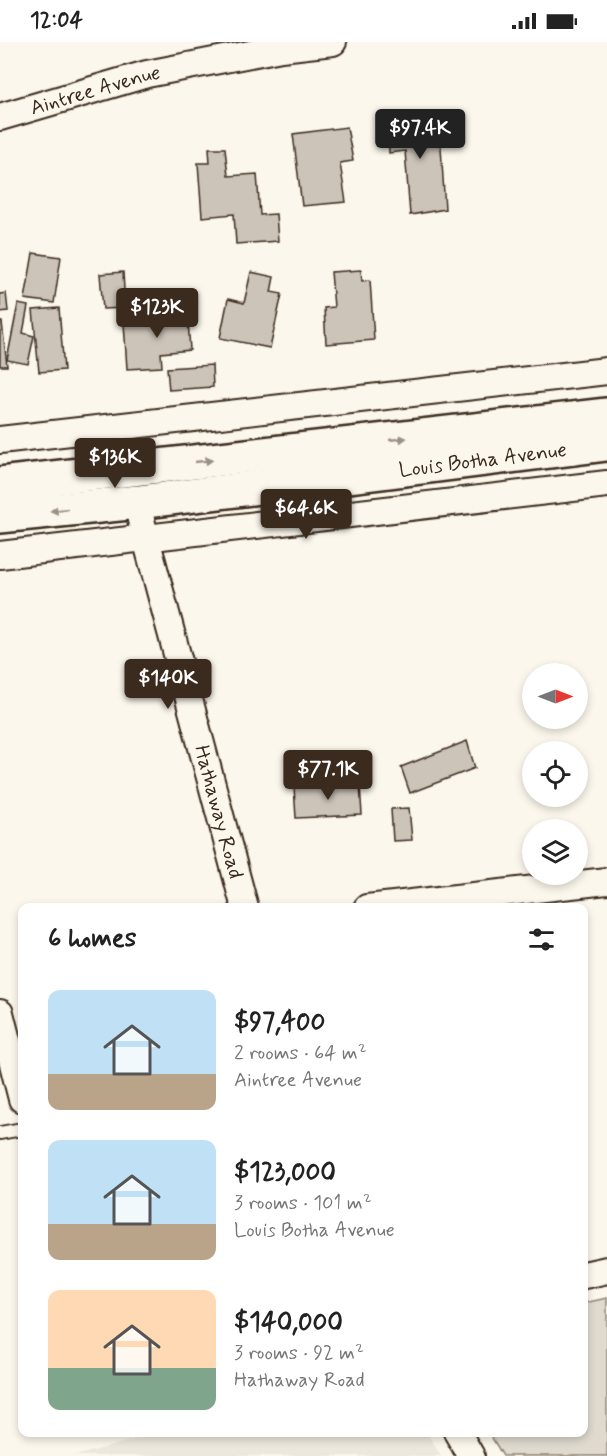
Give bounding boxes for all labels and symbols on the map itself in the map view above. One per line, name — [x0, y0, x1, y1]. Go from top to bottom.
street label: Aintree Avenue — [27, 59, 163, 122]
pin: $97.4K — [371, 109, 469, 160]
pin: $123K — [115, 288, 199, 339]
one-way arrow — [389, 434, 408, 443]
street label: Louis Botha Avenue — [397, 436, 568, 485]
pin: $136K — [73, 438, 157, 489]
one-way arrow — [195, 456, 214, 465]
pin: $64.6K — [257, 489, 355, 540]
one-way arrow — [50, 505, 69, 515]
pin: $140K — [126, 659, 210, 710]
north arrow — [522, 663, 588, 729]
street label: Hathaway Road — [187, 742, 250, 882]
pin: $77.1K — [279, 750, 377, 801]

